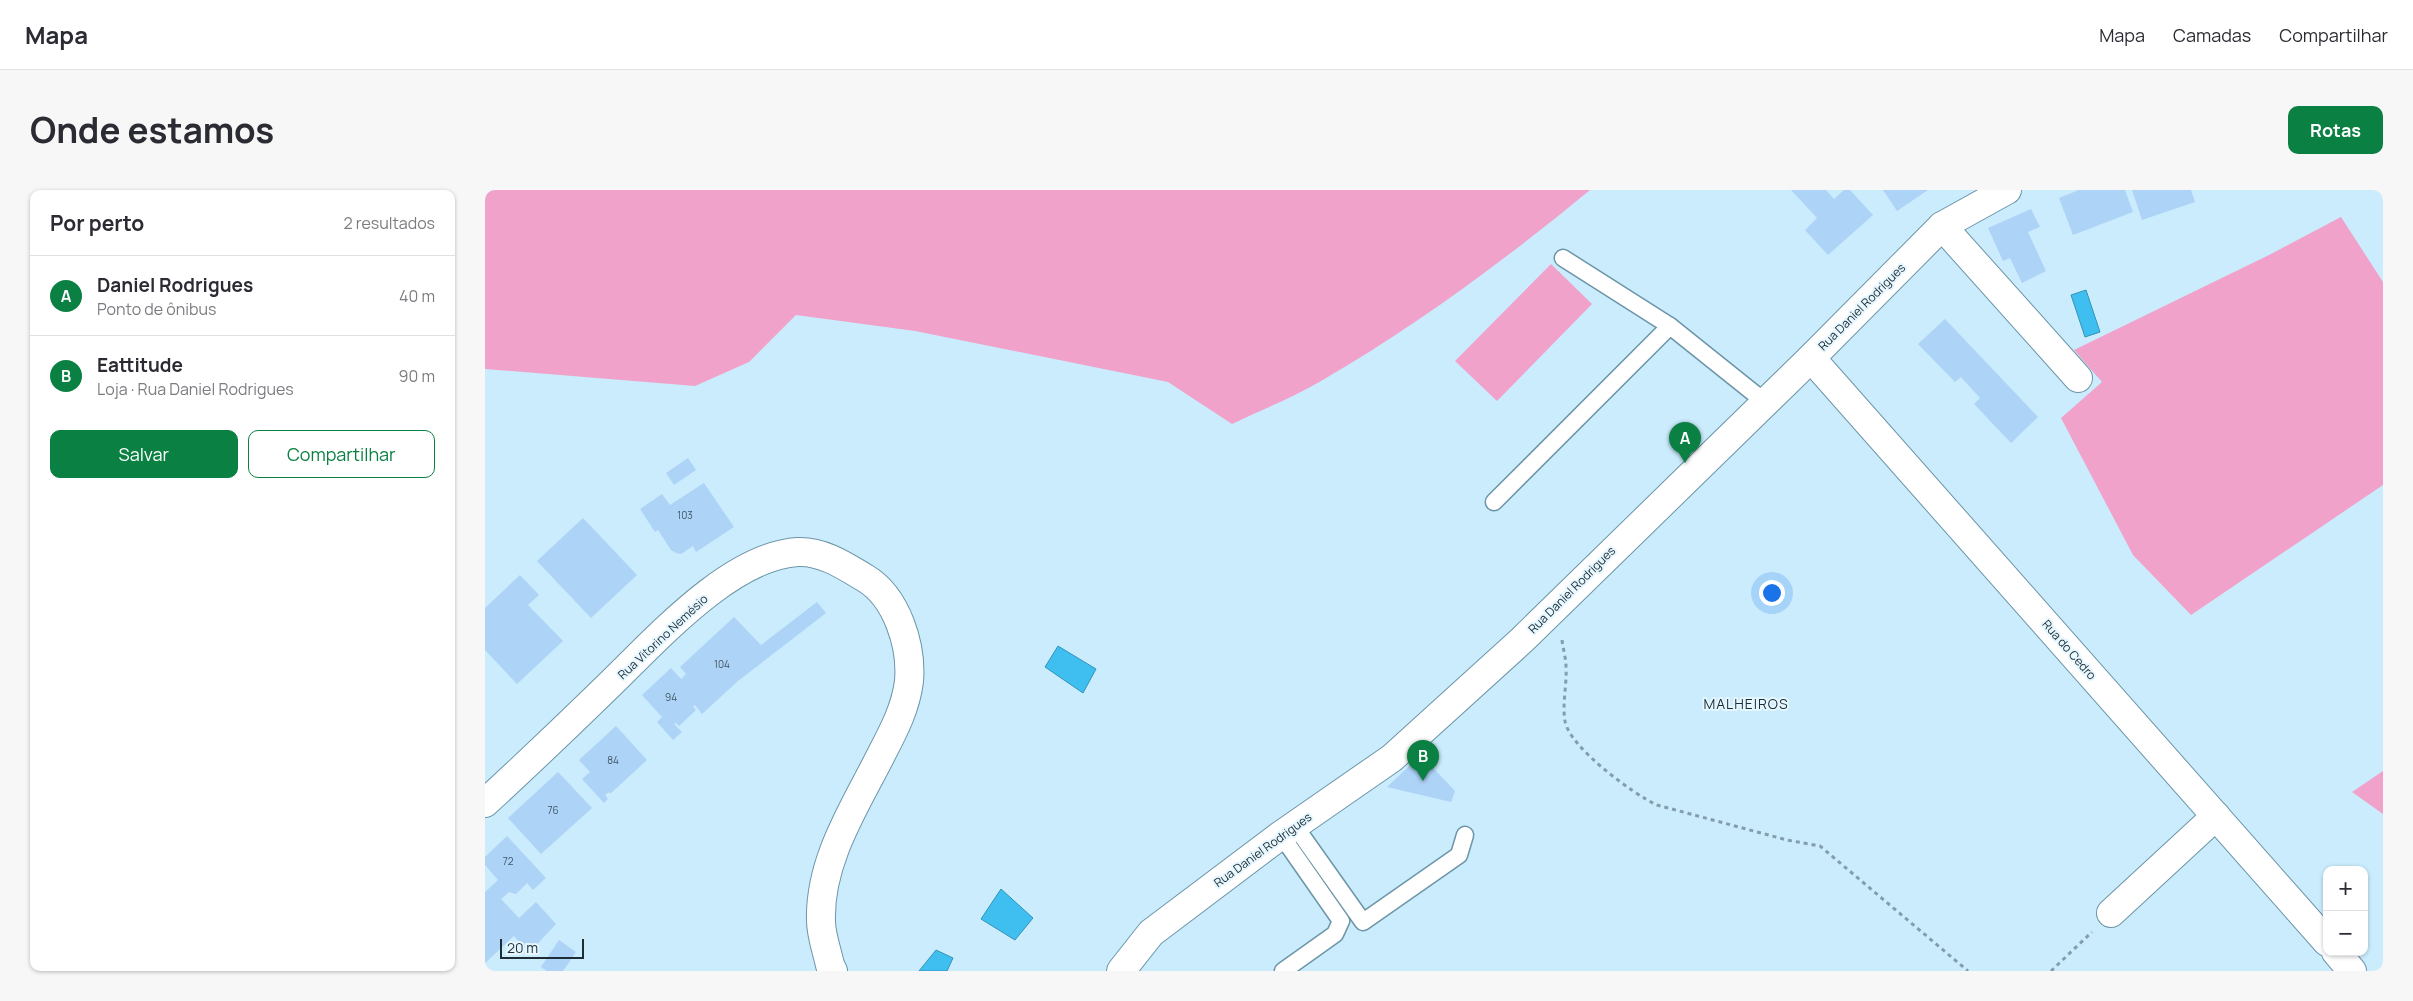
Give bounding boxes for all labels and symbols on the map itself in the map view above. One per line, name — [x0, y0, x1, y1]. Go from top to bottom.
street label: Rua Daniel Rodrigues — [1814, 259, 1909, 354]
pin: A — [1669, 422, 1701, 463]
house number: 103 — [677, 508, 693, 522]
street label: Rua Daniel Rodrigues — [1524, 542, 1619, 637]
your location — [1759, 580, 1785, 606]
street label: Rua Vitorino Nemésio — [614, 590, 711, 683]
street label: Rua do Cedro — [2039, 616, 2100, 683]
house number: 104 — [714, 657, 730, 671]
house number: 94 — [665, 690, 677, 704]
district label: MALHEIROS — [1703, 694, 1789, 713]
pin: B — [1407, 740, 1439, 781]
house number: 84 — [607, 753, 619, 767]
house number: 76 — [547, 803, 559, 817]
street label: Rua Daniel Rodrigues — [1210, 808, 1315, 891]
house number: 72 — [503, 854, 514, 868]
scale bar — [500, 936, 584, 959]

